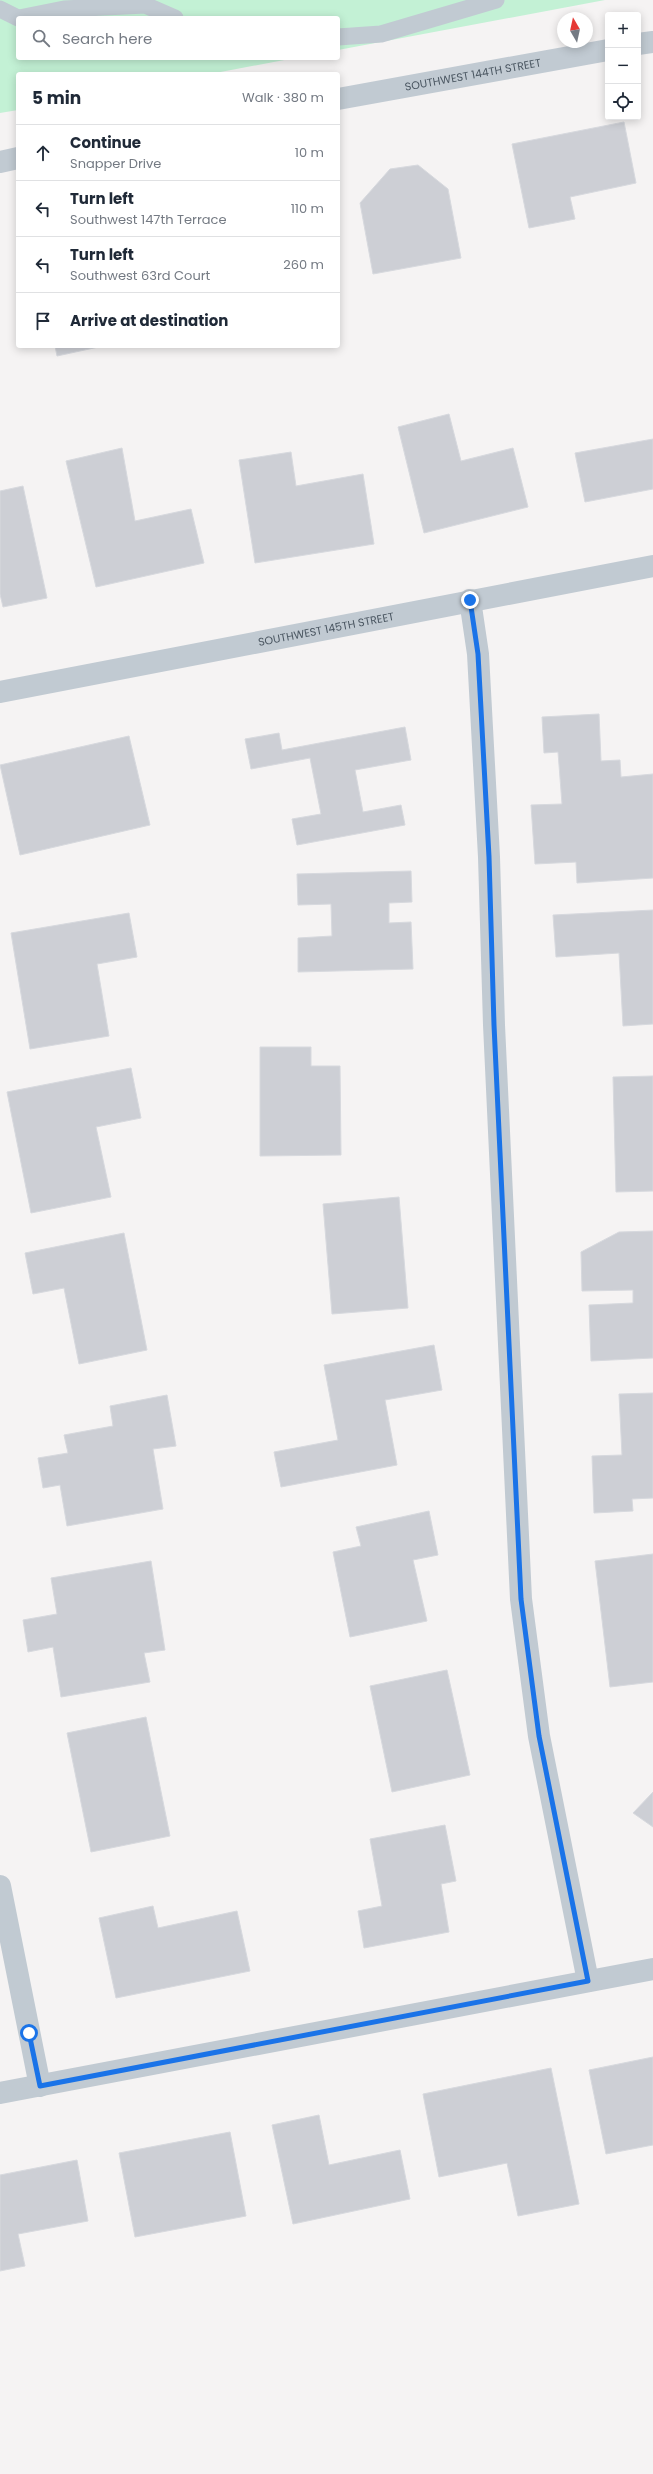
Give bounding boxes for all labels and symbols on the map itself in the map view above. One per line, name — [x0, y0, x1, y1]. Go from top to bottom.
north arrow — [557, 12, 593, 48]
street label: SOUTHWEST 144TH STREET — [403, 54, 542, 95]
route end — [461, 591, 479, 609]
street label: SOUTHWEST 145TH STREET — [257, 608, 395, 650]
route start — [20, 2024, 38, 2042]

